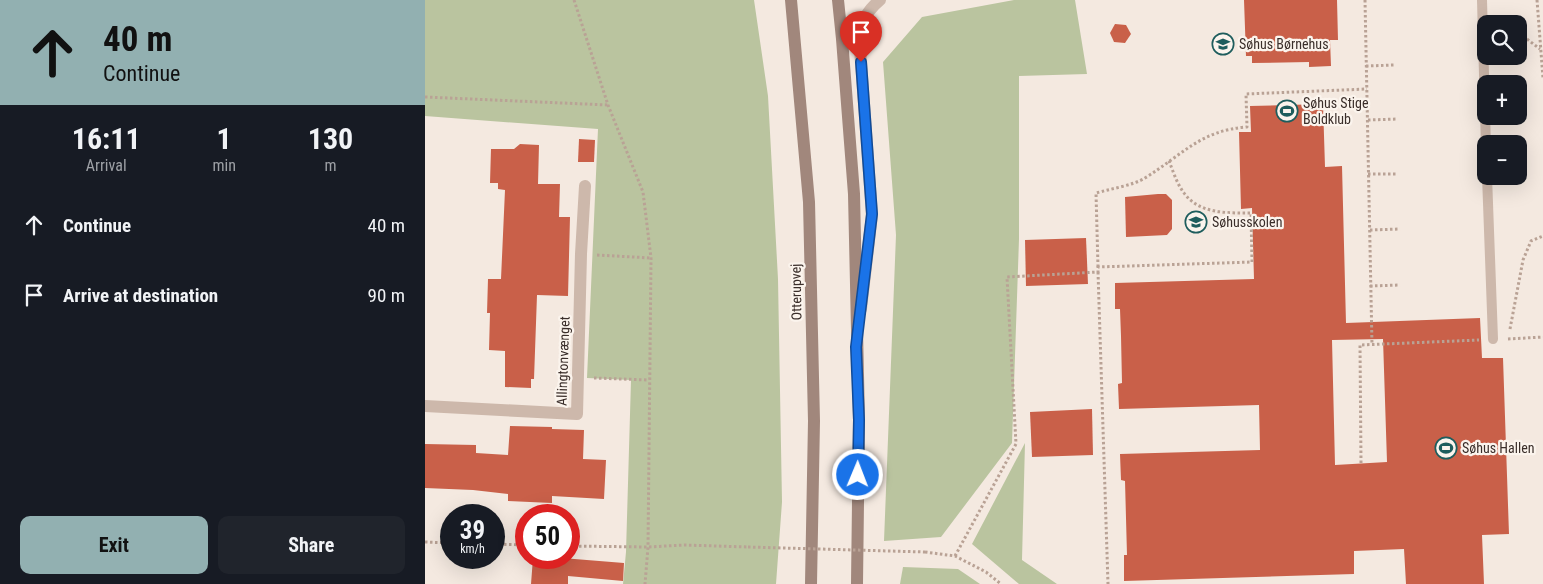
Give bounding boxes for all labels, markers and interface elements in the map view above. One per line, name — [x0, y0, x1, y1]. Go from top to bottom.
pin — [840, 11, 882, 62]
map controls — [1477, 15, 1527, 185]
button: search — [1477, 15, 1527, 65]
icon: arrive — [847, 18, 875, 46]
text: 40 m — [103, 19, 172, 60]
icon: ahead — [20, 20, 85, 85]
school or university icon: Søhus Børnehus — [1211, 32, 1235, 56]
place label: Søhus Børnehus — [1239, 36, 1329, 52]
text: Continue — [103, 61, 180, 86]
button: + — [1477, 75, 1527, 125]
place label: Søhus Stige Boldklub — [1303, 95, 1369, 127]
sports icon: Søhus Stige Boldklub — [1275, 99, 1299, 123]
text: 16:11 — [72, 121, 141, 156]
text: 1 — [217, 121, 232, 156]
text: 130 — [308, 121, 353, 156]
button: − — [1477, 135, 1527, 185]
text: Arrival — [86, 156, 127, 175]
text: min — [212, 156, 236, 175]
text: m — [324, 156, 336, 175]
school or university icon: Søhusskolen — [1184, 210, 1208, 234]
icon: ahead — [20, 211, 48, 239]
text: Continue — [63, 214, 131, 237]
text: 40 m — [368, 214, 405, 237]
place label: Søhusskolen — [1212, 214, 1282, 230]
street label: Otterupvej — [788, 263, 804, 321]
icon: arrive — [20, 281, 48, 309]
text: Arrive at destination — [63, 284, 218, 307]
text: 90 m — [368, 284, 405, 307]
street label: Allingtonvænget — [553, 316, 573, 406]
sports icon: Søhus Hallen — [1434, 436, 1458, 460]
place label: Søhus Hallen — [1462, 440, 1535, 456]
position arrow — [831, 448, 883, 500]
speed limit sign: 50 — [515, 504, 580, 569]
button: Exit — [20, 516, 208, 574]
button: Share — [218, 516, 405, 574]
text: 39 — [460, 516, 485, 545]
text: km/h — [460, 542, 485, 556]

